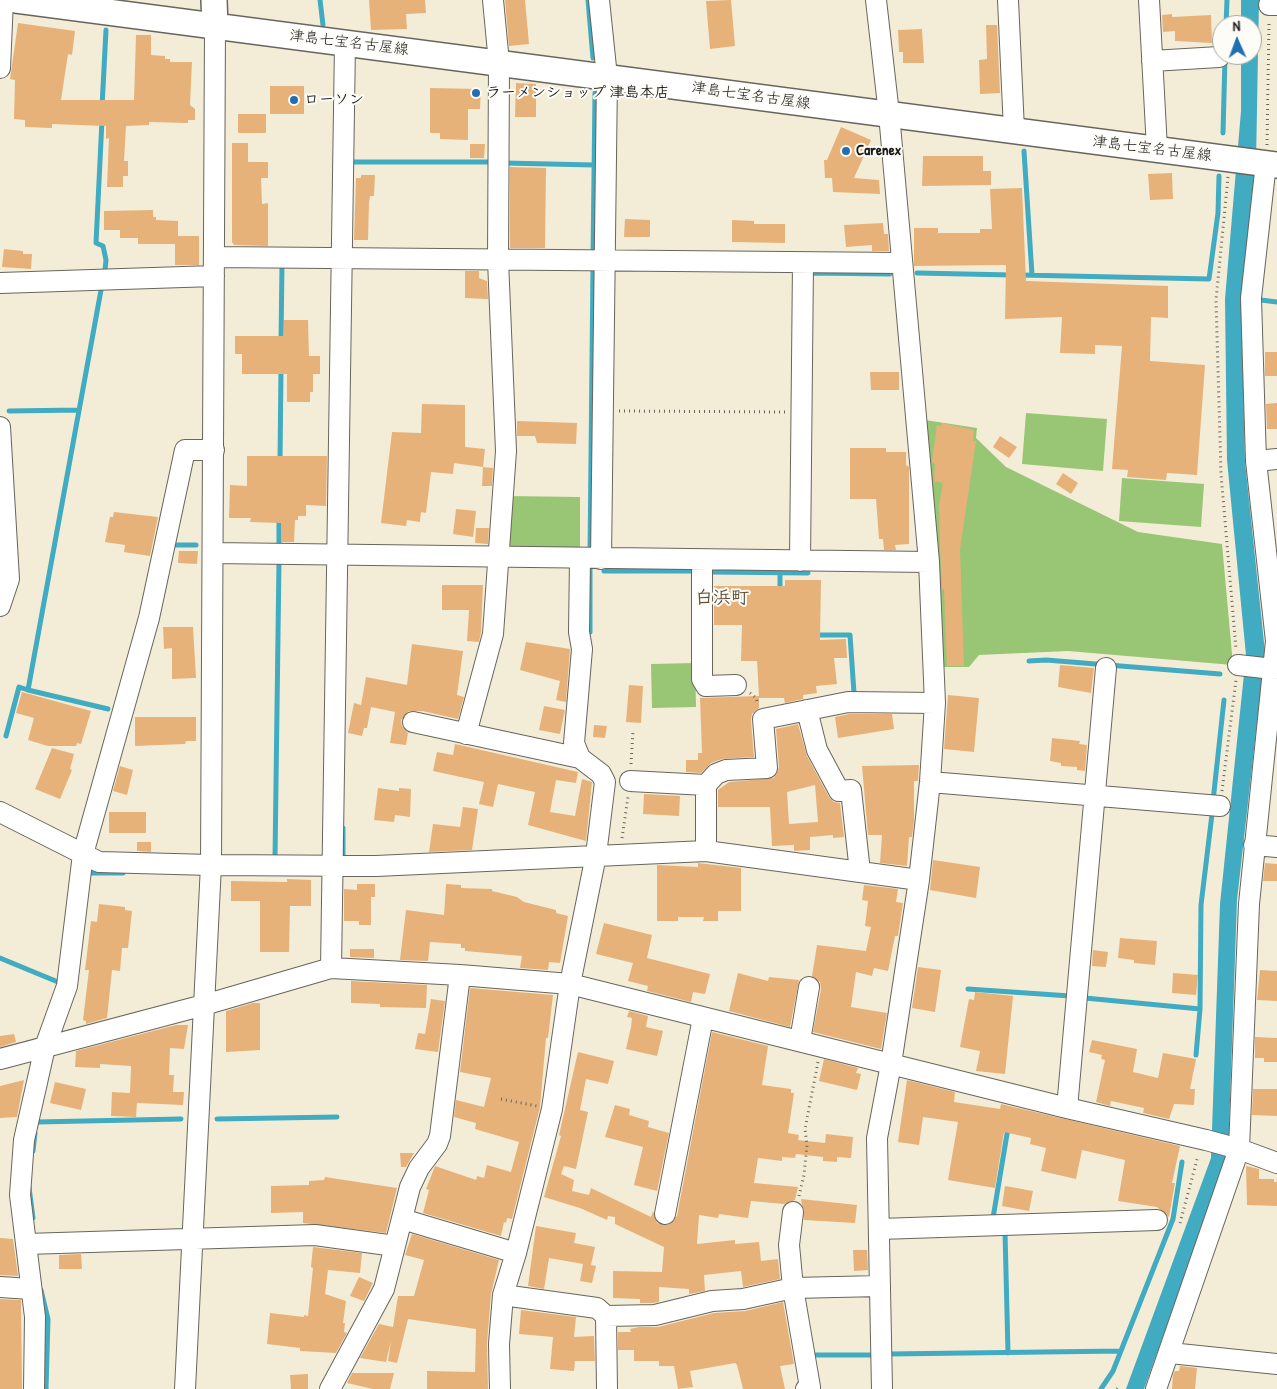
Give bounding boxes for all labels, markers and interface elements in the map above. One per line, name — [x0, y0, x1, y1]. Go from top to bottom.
north arrow — [1212, 15, 1262, 65]
text: N — [1232, 16, 1241, 35]
street label: 津島七宝名古屋線 — [288, 27, 410, 59]
street label: 津島七宝名古屋線 — [690, 79, 812, 113]
place label: ラーメンショップ 津島本店 — [486, 84, 669, 102]
marker: ラーメンショップ 津島本店 — [470, 87, 482, 99]
place label: ローソン — [304, 91, 364, 109]
marker: ローソン — [288, 94, 300, 106]
street label: 津島七宝名古屋線 — [1091, 133, 1213, 165]
place label: Carenex — [856, 142, 901, 160]
marker: Carenex — [840, 145, 852, 157]
district label: 白浜町 — [695, 587, 749, 609]

